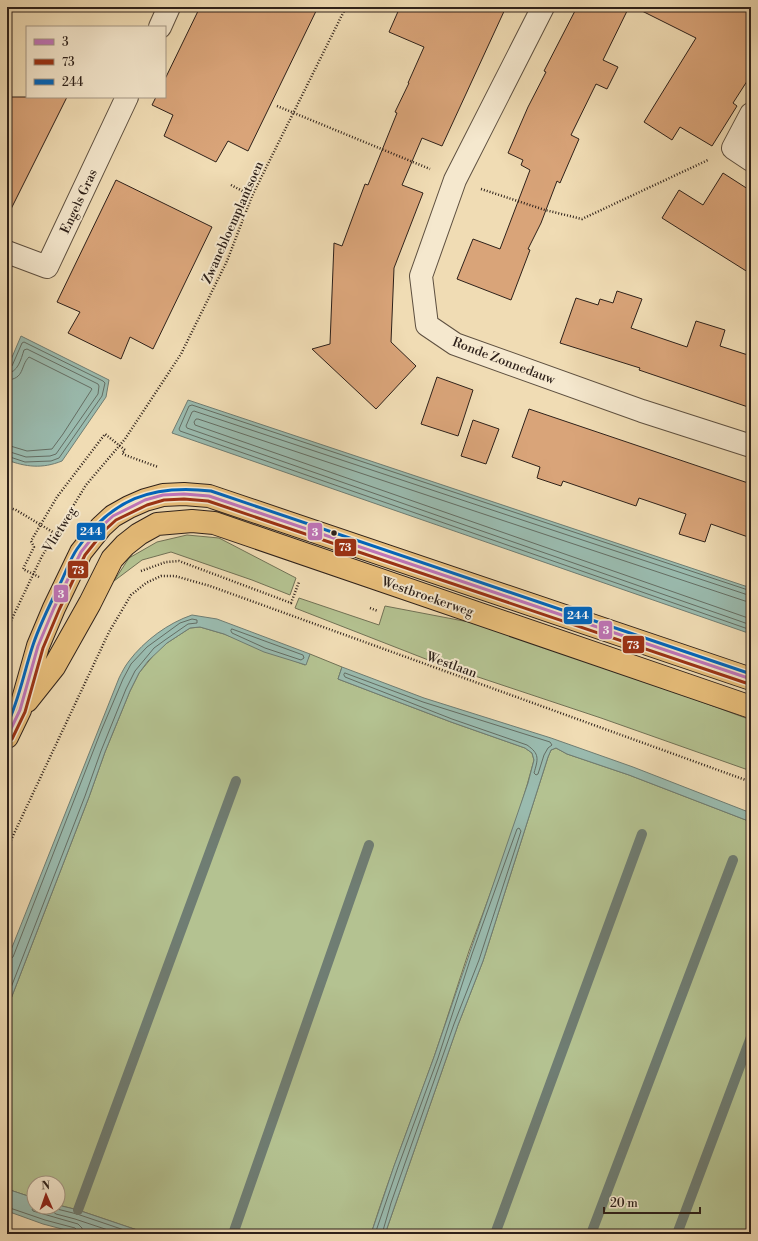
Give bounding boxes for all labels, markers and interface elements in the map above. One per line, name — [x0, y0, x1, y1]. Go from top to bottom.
legend — [26, 26, 166, 98]
text: 3 — [62, 35, 69, 50]
text: 73 — [62, 55, 75, 70]
text: 244 — [62, 75, 83, 90]
street label: Zwanebloemplantsoen — [199, 159, 267, 286]
street label: Engels Gras — [57, 166, 101, 236]
street label: Ronde Zonnedauw — [450, 334, 558, 388]
street label: Vlietweg — [39, 504, 80, 556]
line badge: 244 — [76, 522, 106, 541]
line badge: 3 — [307, 522, 323, 541]
text: 244 — [80, 525, 102, 539]
text: 3 — [312, 526, 319, 540]
unlabelled marker — [329, 528, 339, 538]
line badge: 73 — [334, 538, 357, 557]
text: 73 — [339, 541, 352, 555]
line badge: 73 — [67, 560, 89, 579]
text: 73 — [72, 564, 85, 578]
street label: Westbroekerweg — [379, 573, 476, 620]
line badge: 3 — [53, 584, 69, 603]
text: 3 — [58, 588, 65, 602]
line badge: 244 — [563, 606, 593, 625]
text: 244 — [567, 609, 589, 623]
line badge: 3 — [598, 620, 613, 640]
text: 3 — [603, 624, 610, 638]
line badge: 73 — [622, 635, 645, 654]
text: 73 — [627, 639, 640, 653]
street label: Westlaan — [423, 648, 479, 682]
north arrow — [26, 1175, 66, 1215]
text: N — [41, 1179, 51, 1193]
scale bar — [604, 1189, 700, 1215]
text: 20 m — [610, 1196, 638, 1211]

